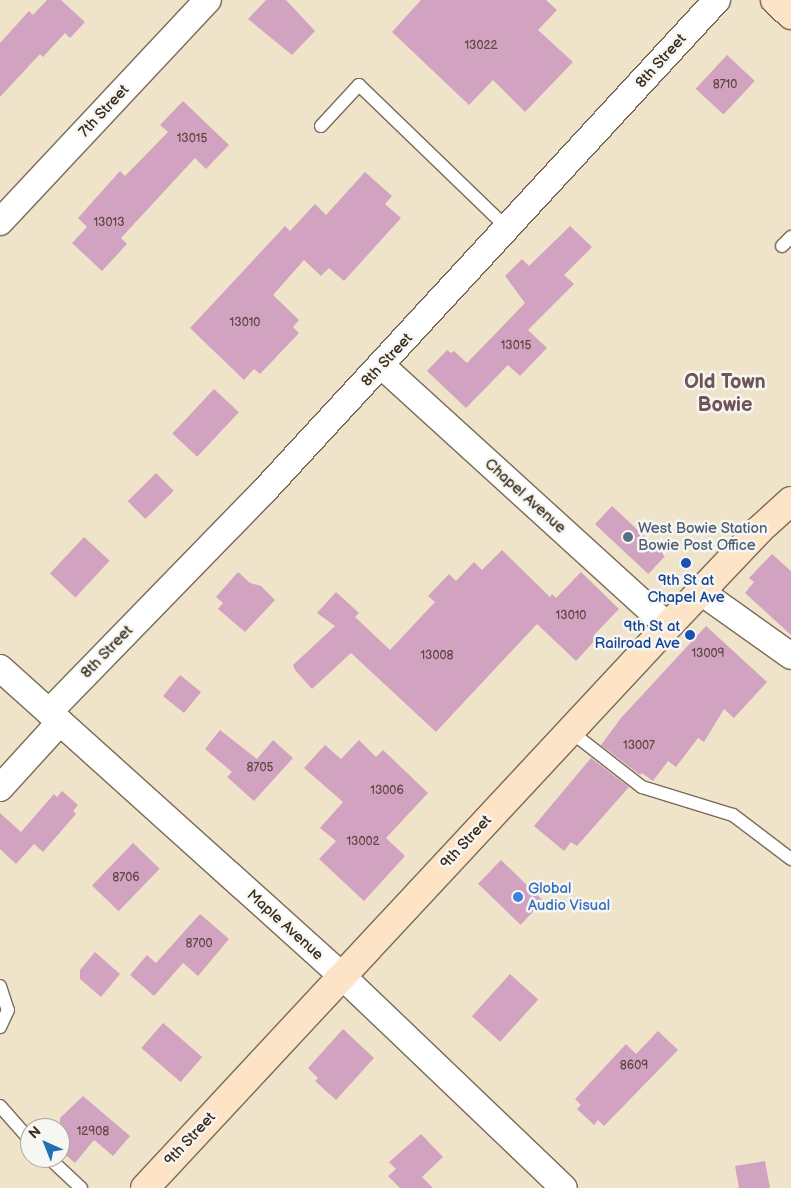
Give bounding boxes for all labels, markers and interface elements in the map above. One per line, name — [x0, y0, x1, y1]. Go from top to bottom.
street label: 8th Street — [632, 30, 690, 92]
house number: 13022 — [464, 39, 498, 53]
house number: 8710 — [713, 78, 737, 92]
street label: 7th Street — [75, 81, 133, 141]
house number: 13015 — [177, 132, 207, 146]
house number: 13013 — [93, 216, 125, 230]
house number: 13010 — [230, 316, 260, 330]
street label: 8th Street — [358, 329, 416, 391]
house number: 13015 — [501, 339, 531, 353]
district label: Old Town Bowie — [684, 370, 766, 417]
street label: Chapel Avenue — [481, 455, 569, 537]
place label: West Bowie Station Bowie Post Office — [638, 519, 768, 554]
marker: West Bowie Station Bowie Post Office — [622, 531, 634, 543]
marker: 9th St at Chapel Ave — [680, 557, 692, 569]
place label: 9th St at Chapel Ave — [647, 571, 725, 606]
house number: 13010 — [556, 609, 586, 623]
place label: 9th St at Railroad Ave — [595, 617, 680, 652]
street label: 8th Street — [77, 622, 137, 682]
marker: 9th St at Railroad Ave — [684, 629, 696, 641]
house number: 13009 — [691, 647, 725, 661]
house number: 13008 — [420, 649, 454, 663]
house number: 13007 — [623, 739, 655, 753]
house number: 8705 — [247, 761, 273, 775]
house number: 13006 — [370, 784, 404, 798]
street label: 9th Street — [437, 811, 495, 873]
house number: 13002 — [346, 835, 380, 849]
house number: 8706 — [112, 871, 140, 885]
place label: Global Audio Visual — [528, 879, 610, 914]
street label: Maple Avenue — [243, 886, 327, 964]
marker: Global Audio Visual — [512, 891, 524, 903]
house number: 8700 — [186, 937, 212, 951]
house number: 8609 — [620, 1059, 648, 1073]
street label: 9th Street — [161, 1108, 219, 1170]
north arrow — [20, 1118, 70, 1168]
text: N — [25, 1123, 45, 1142]
house number: 12908 — [77, 1125, 109, 1139]

